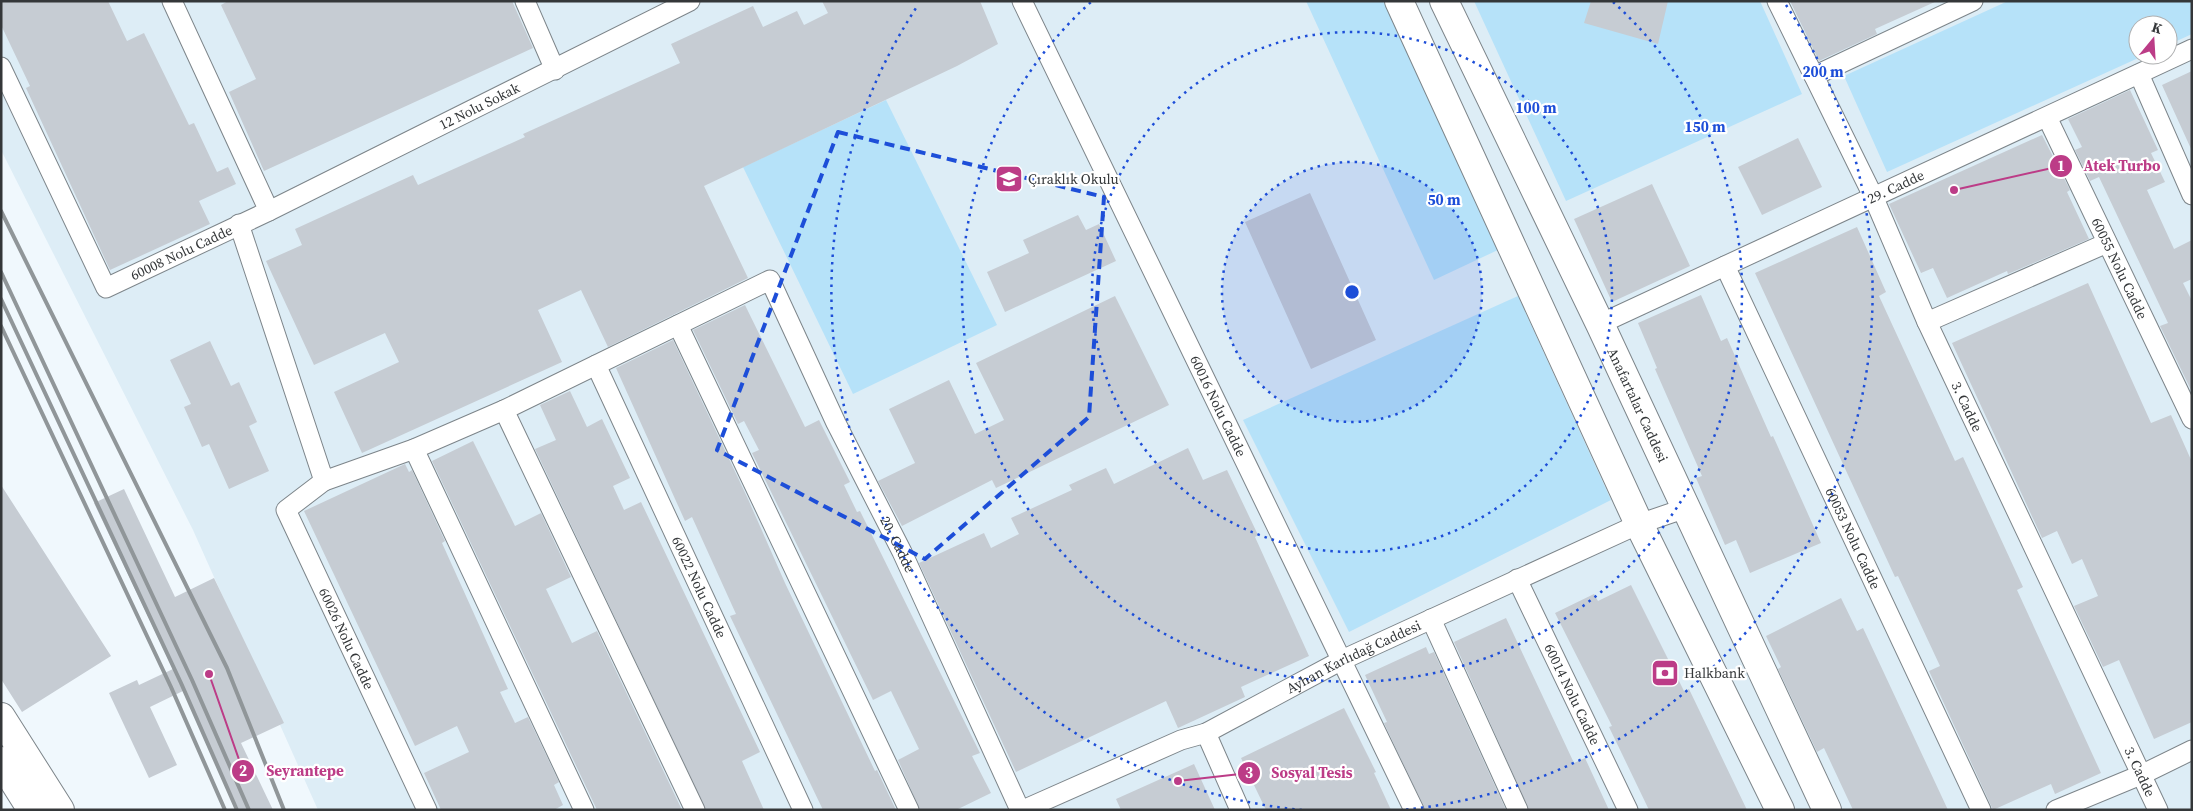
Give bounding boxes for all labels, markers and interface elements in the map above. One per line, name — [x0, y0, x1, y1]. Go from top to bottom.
north arrow — [2128, 15, 2178, 65]
text: K — [2149, 17, 2165, 39]
text: 200 m — [1802, 61, 1844, 82]
street label: 12 Nolu Sokak — [436, 77, 523, 135]
text: 100 m — [1515, 97, 1557, 118]
text: 150 m — [1684, 116, 1726, 137]
callout: Atek Turbo — [2049, 151, 2171, 181]
text: 1 — [2057, 155, 2065, 176]
text: Atek Turbo — [2084, 155, 2161, 176]
school or university icon: Çıraklık Okulu — [994, 164, 1024, 194]
street label: 29. Cadde — [1864, 165, 1927, 208]
place label: Çıraklık Okulu — [1028, 169, 1119, 189]
text: 50 m — [1427, 189, 1461, 210]
street label: 60055 Nolu Cadde — [2087, 214, 2153, 323]
street label: 60008 Nolu Cadde — [127, 220, 236, 285]
centre of rings — [1343, 283, 1361, 301]
street label: Anafartalar Caddesi — [1602, 344, 1673, 466]
street label: 60016 Nolu Cadde — [1185, 352, 1251, 460]
street label: 3. Cadde — [1947, 378, 1988, 435]
street label: 60053 Nolu Cadde — [1821, 484, 1886, 593]
street label: 20. Cadde — [875, 513, 920, 576]
street label: 60022 Nolu Cadde — [667, 533, 732, 641]
street label: 60026 Nolu Cadde — [314, 584, 379, 693]
street label: Ayhan Karlıdağ Caddesi — [1283, 615, 1424, 698]
street label: 60014 Nolu Cadde — [1540, 640, 1605, 748]
bank icon: Halkbank — [1650, 658, 1680, 688]
place label: Halkbank — [1684, 663, 1745, 683]
street label: 3. Cadde — [2119, 743, 2160, 800]
callout: Seyrantepe — [231, 756, 354, 786]
callout: Sosyal Tesis — [1236, 758, 1363, 788]
text: 2 — [239, 760, 247, 781]
text: Seyrantepe — [266, 760, 344, 781]
text: 3 — [1245, 762, 1253, 783]
text: Sosyal Tesis — [1271, 762, 1353, 783]

